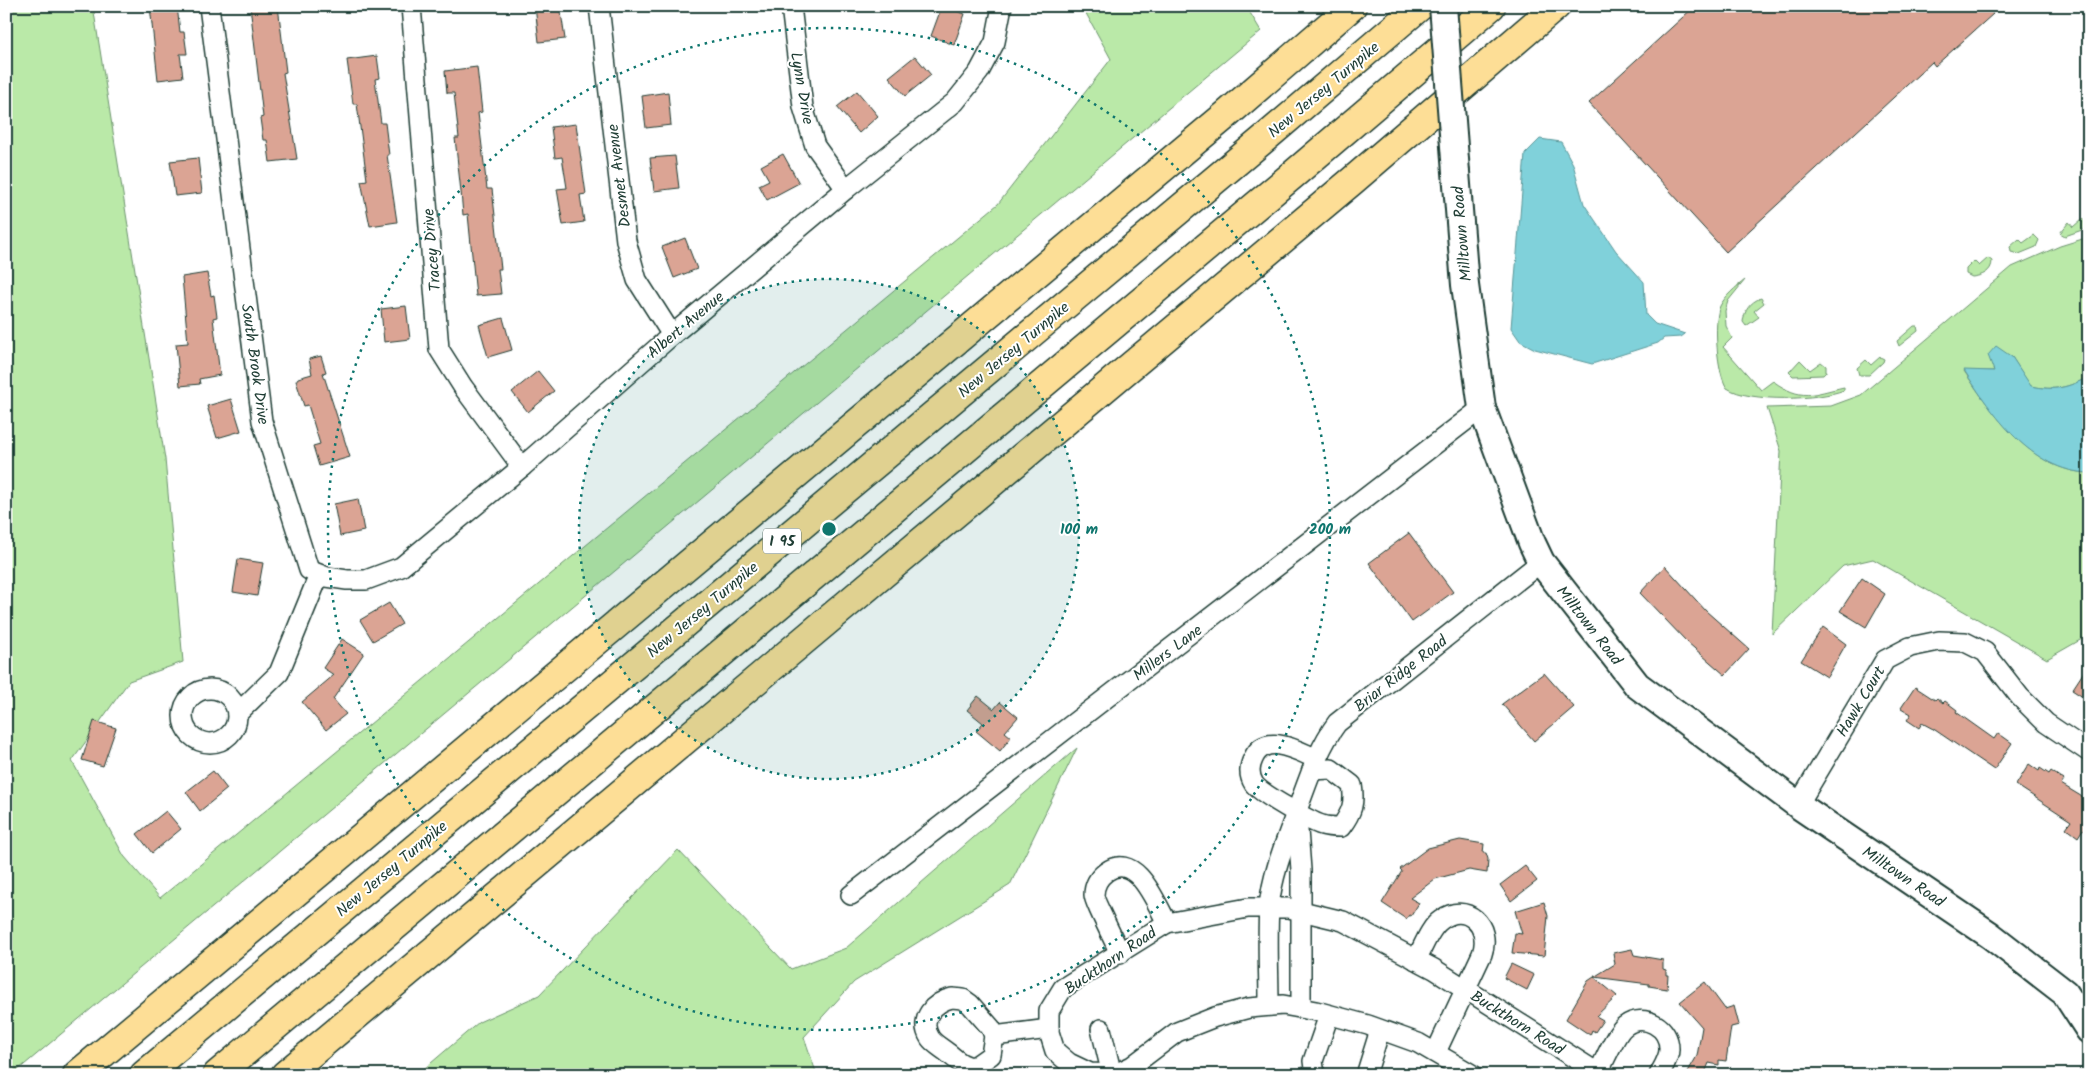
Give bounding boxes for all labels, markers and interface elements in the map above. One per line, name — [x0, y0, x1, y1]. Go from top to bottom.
street label: New Jersey Turnpike — [1263, 36, 1385, 145]
street label: Lynn Drive — [783, 50, 820, 126]
street label: Desmet Avenue — [601, 123, 638, 229]
street label: Milltown Road — [1446, 184, 1479, 283]
street label: Tracey Drive — [416, 207, 449, 292]
street label: Albert Avenue — [642, 285, 730, 365]
street label: New Jersey Turnpike — [953, 296, 1075, 405]
street label: South Brook Drive — [234, 302, 275, 426]
text: 100 m — [1060, 518, 1098, 542]
text: 200 m — [1309, 518, 1351, 542]
centre of rings — [820, 520, 838, 538]
road number: I 95 — [763, 528, 801, 554]
street label: New Jersey Turnpike — [642, 556, 764, 665]
street label: Milltown Road — [1550, 581, 1629, 672]
street label: Millers Lane — [1128, 619, 1208, 688]
street label: Briar Ridge Road — [1349, 629, 1454, 719]
street label: Hawk Court — [1830, 661, 1893, 742]
street label: New Jersey Turnpike — [331, 815, 453, 924]
street label: Milltown Road — [1857, 840, 1951, 915]
street label: Buckthorn Road — [1060, 920, 1163, 1001]
street label: Buckthorn Road — [1465, 984, 1570, 1063]

